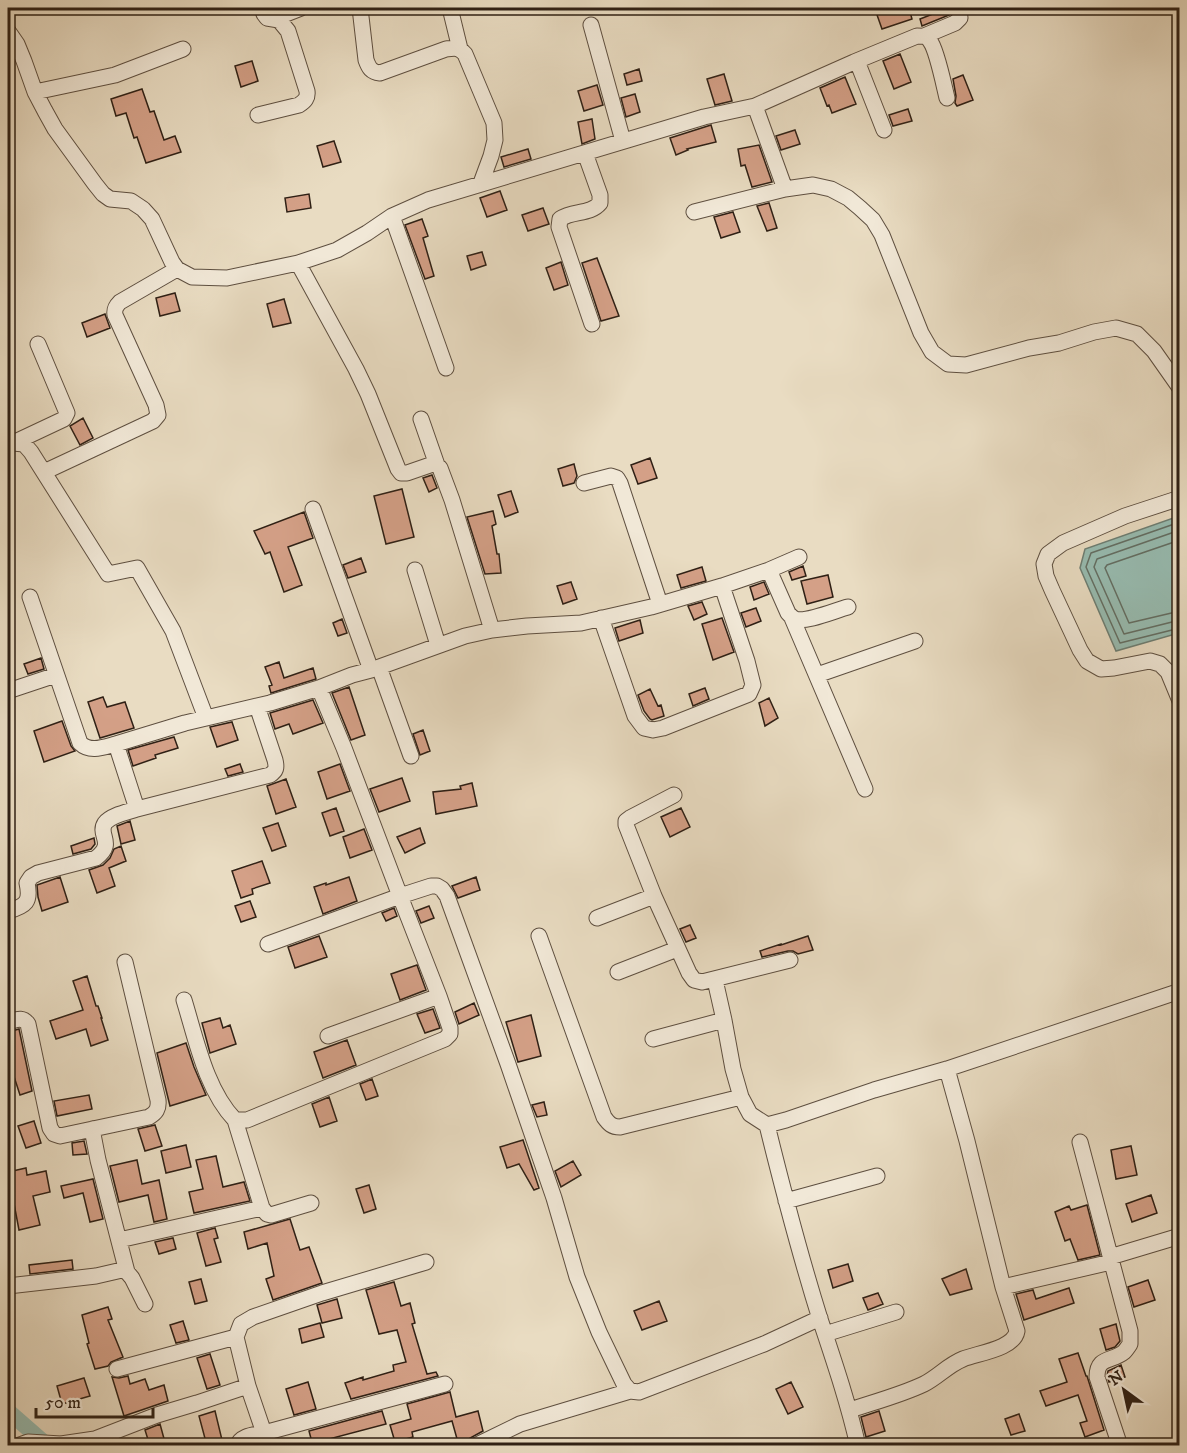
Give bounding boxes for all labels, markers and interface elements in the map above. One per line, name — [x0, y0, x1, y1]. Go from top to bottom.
north arrow — [1094, 1360, 1154, 1420]
text: N — [1105, 1366, 1127, 1390]
scale bar — [36, 1381, 153, 1419]
text: 50 m — [45, 1392, 81, 1414]

